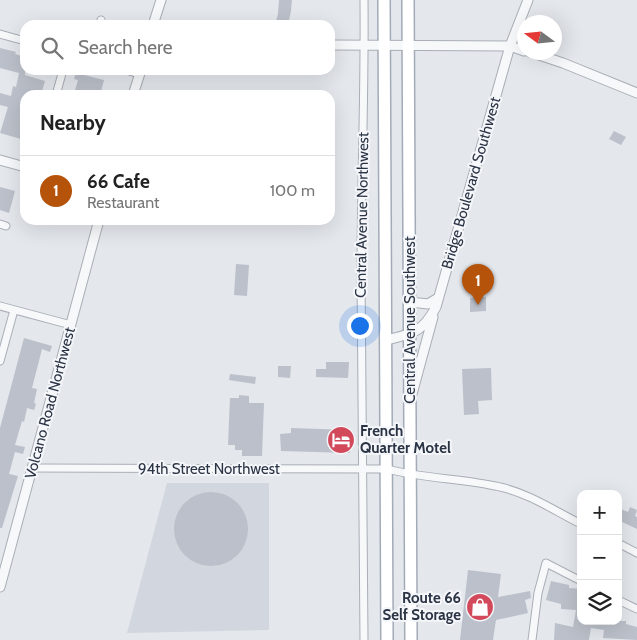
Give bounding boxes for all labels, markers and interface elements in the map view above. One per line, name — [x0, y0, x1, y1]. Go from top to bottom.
north arrow — [517, 15, 562, 60]
search box — [20, 20, 335, 75]
icon: search — [38, 34, 66, 62]
text: Search here — [78, 36, 172, 59]
street label: Bridge Boulevard Southwest — [438, 95, 504, 271]
text: Nearby — [40, 110, 106, 135]
street label: Central Avenue Northwest — [352, 132, 372, 298]
text: 66 Cafe — [87, 170, 150, 193]
text: 1 — [53, 181, 59, 200]
text: 100 m — [270, 181, 315, 200]
text: Restaurant — [87, 193, 159, 212]
street label: Central Avenue Southwest — [401, 236, 419, 404]
pin: 1 — [462, 264, 494, 305]
your location — [347, 313, 373, 339]
street label: Volcano Road Northwest — [21, 325, 79, 481]
place label: French Quarter Motel — [360, 422, 451, 457]
hotel icon: French Quarter Motel — [326, 425, 356, 455]
street label: 94th Street Northwest — [138, 460, 280, 478]
map controls — [577, 490, 622, 625]
button: + — [577, 490, 622, 535]
button: − — [577, 535, 622, 580]
button: layers — [577, 580, 622, 625]
place label: Route 66 Self Storage — [382, 589, 461, 624]
shop icon: Route 66 Self Storage — [465, 592, 495, 622]

